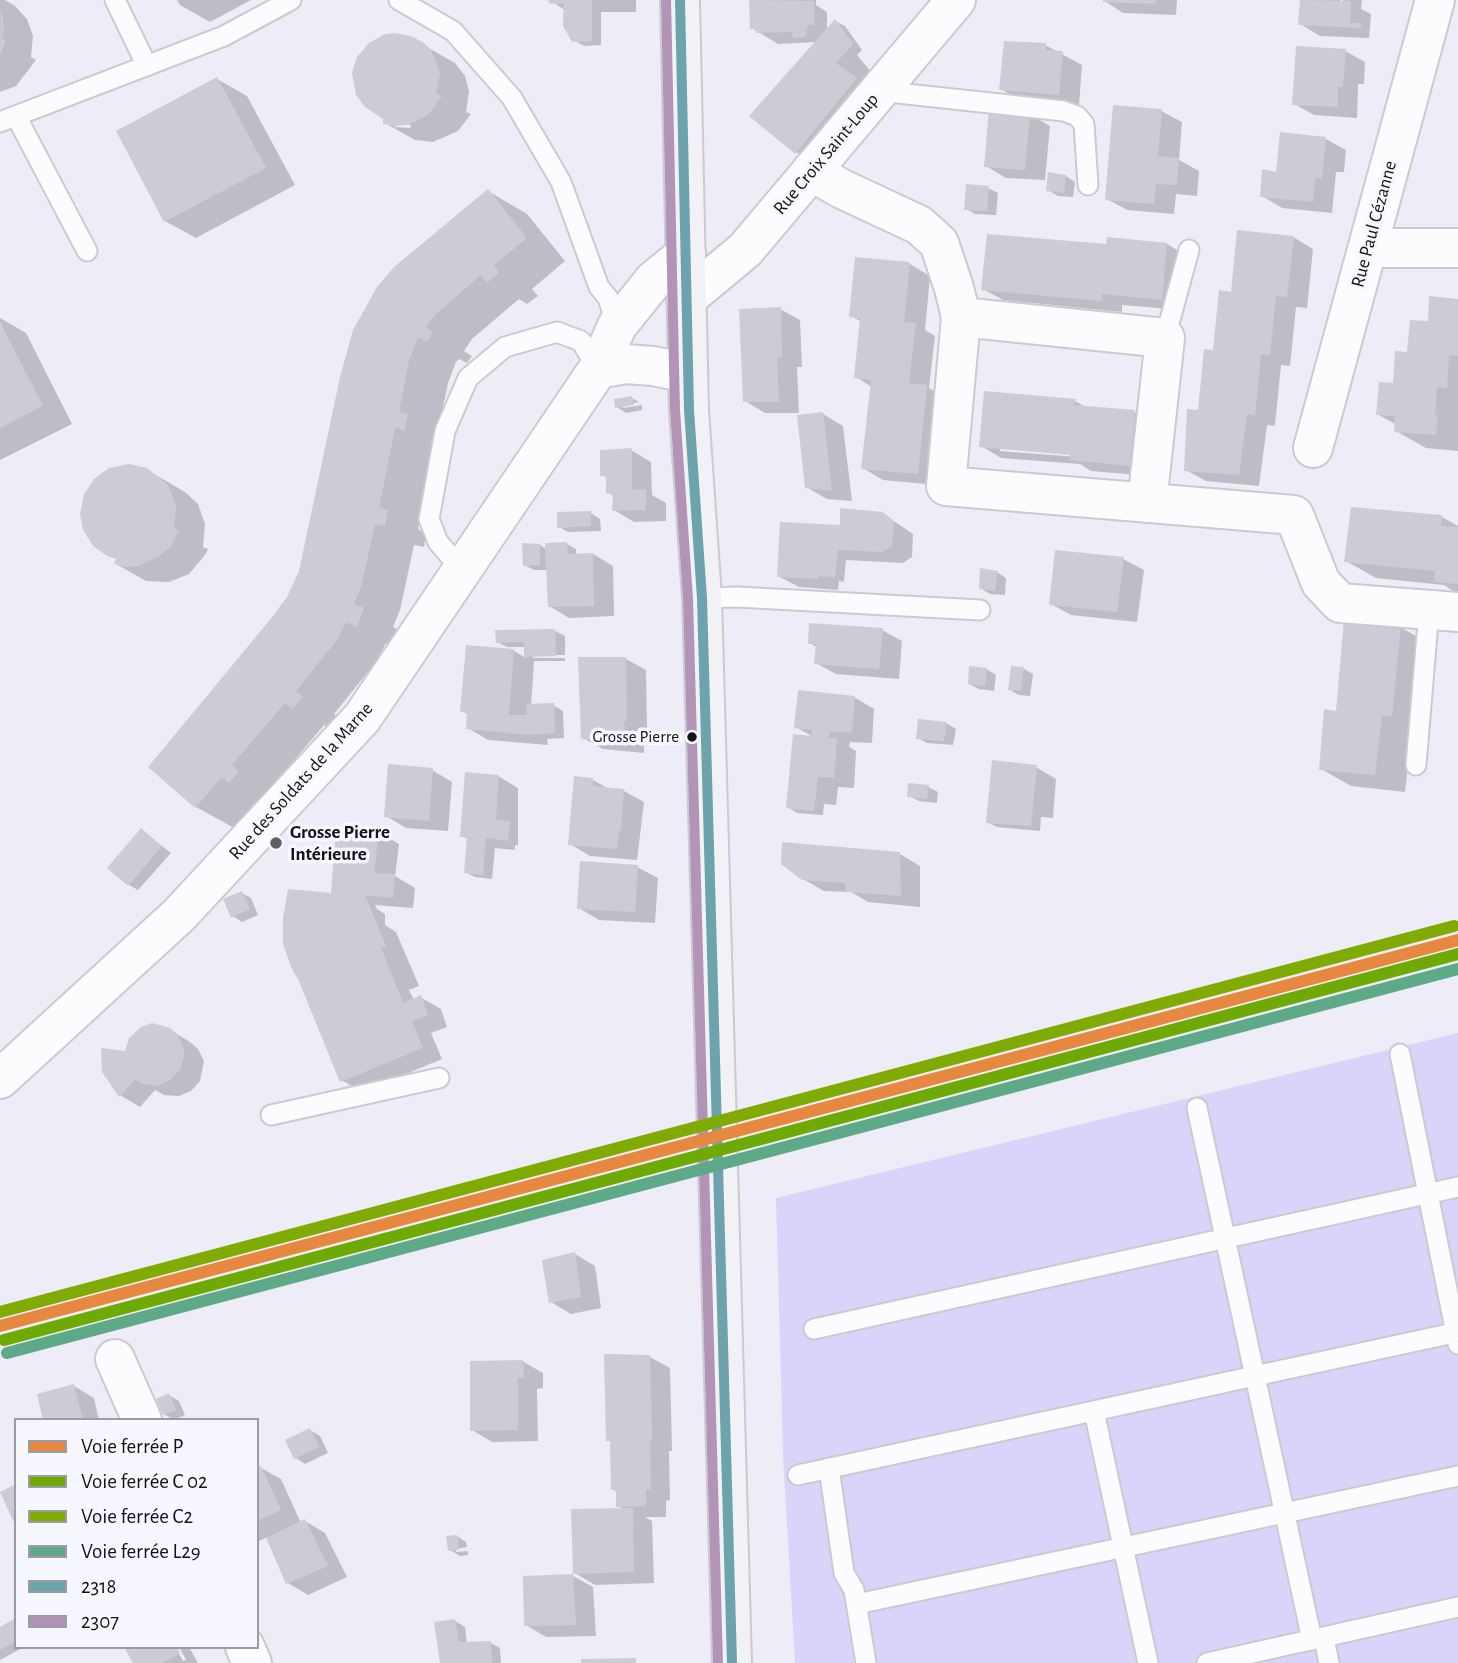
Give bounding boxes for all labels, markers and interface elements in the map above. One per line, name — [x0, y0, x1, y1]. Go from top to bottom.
street label: Rue Croix Saint-Loup — [768, 89, 884, 219]
street label: Rue Paul Cézanne — [1346, 158, 1402, 290]
street label: Rue des Soldats de la Marne — [224, 697, 378, 865]
place label: Grosse Pierre — [593, 727, 679, 747]
marker: Grosse Pierre — [685, 730, 699, 744]
place label: Grosse Pierre Intérieure — [290, 821, 390, 865]
marker: Grosse Pierre Intérieure — [268, 835, 284, 851]
legend — [14, 1418, 259, 1649]
text: Voie ferrée P — [81, 1436, 183, 1457]
text: Voie ferrée C 02 — [81, 1471, 208, 1492]
text: Voie ferrée C2 — [81, 1506, 193, 1527]
text: Voie ferrée L29 — [81, 1541, 201, 1562]
text: 2318 — [81, 1576, 116, 1597]
text: 2307 — [81, 1611, 119, 1632]

